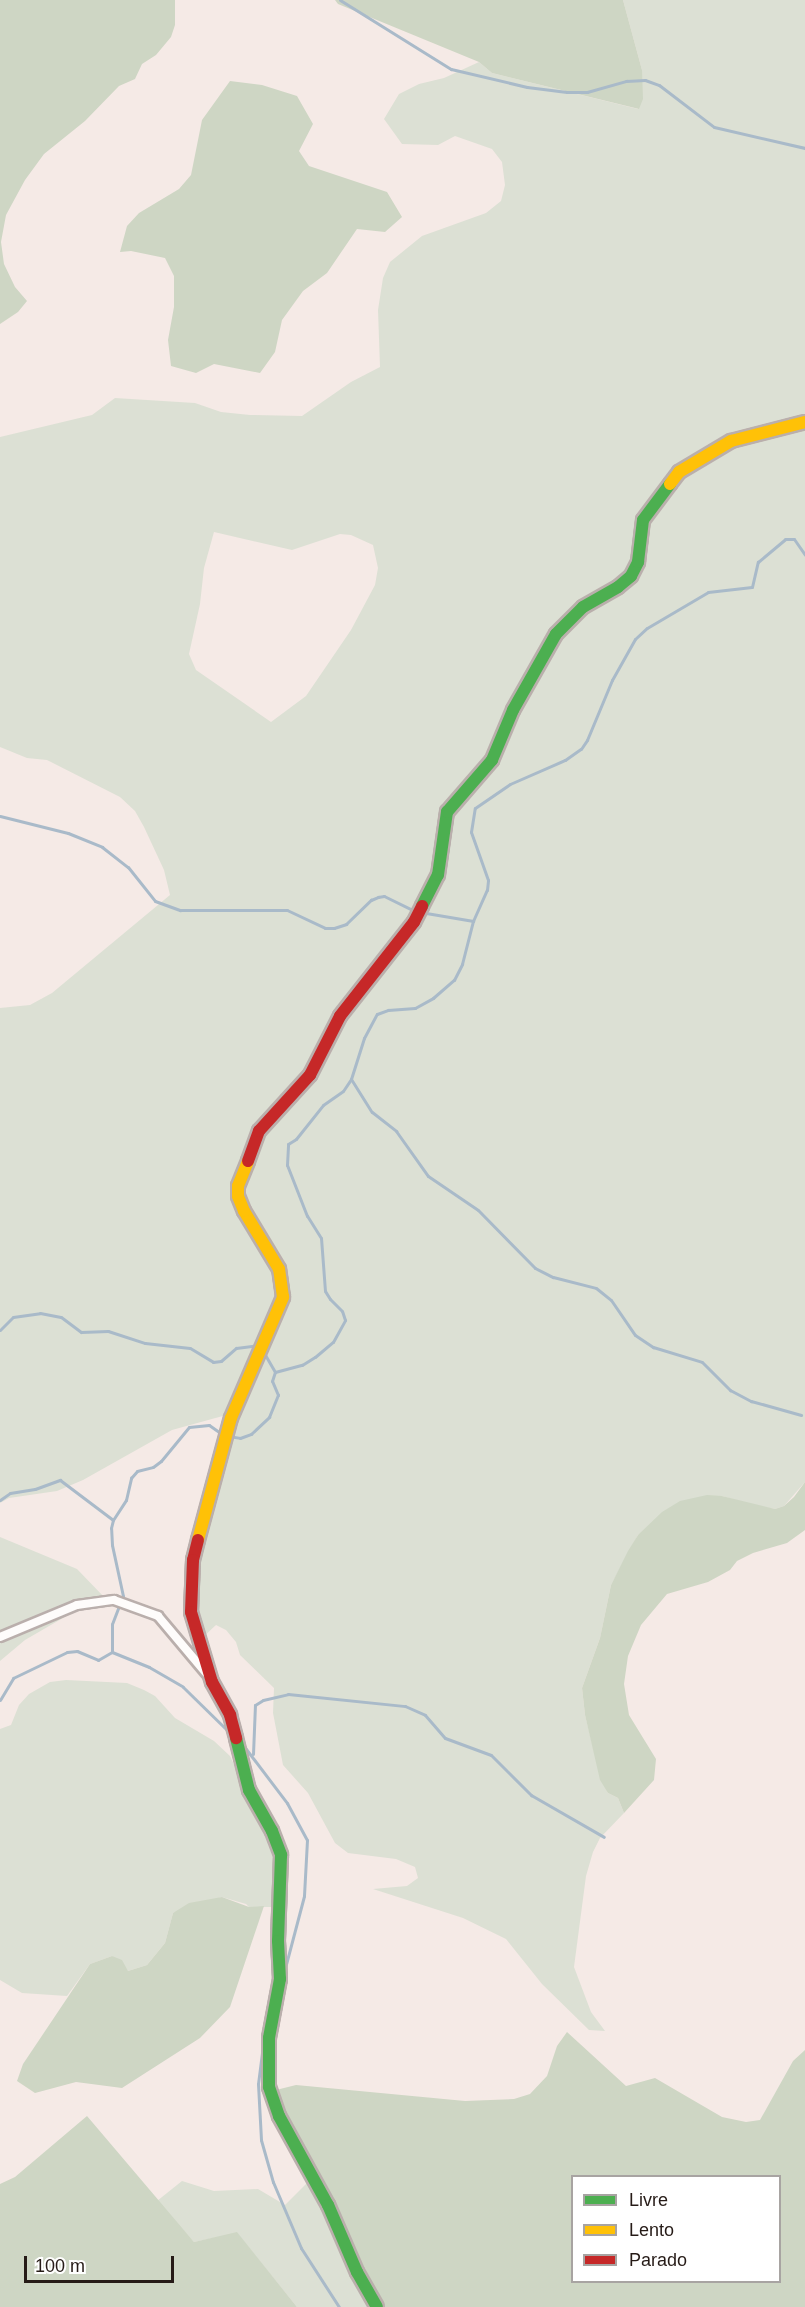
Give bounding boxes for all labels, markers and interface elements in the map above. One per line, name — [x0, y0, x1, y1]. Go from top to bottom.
legend — [571, 2175, 781, 2283]
text: Livre — [629, 2190, 668, 2210]
text: Lento — [629, 2220, 674, 2240]
scale bar — [27, 2244, 177, 2282]
text: Parado — [629, 2250, 687, 2270]
text: 100 m — [35, 2256, 85, 2276]

